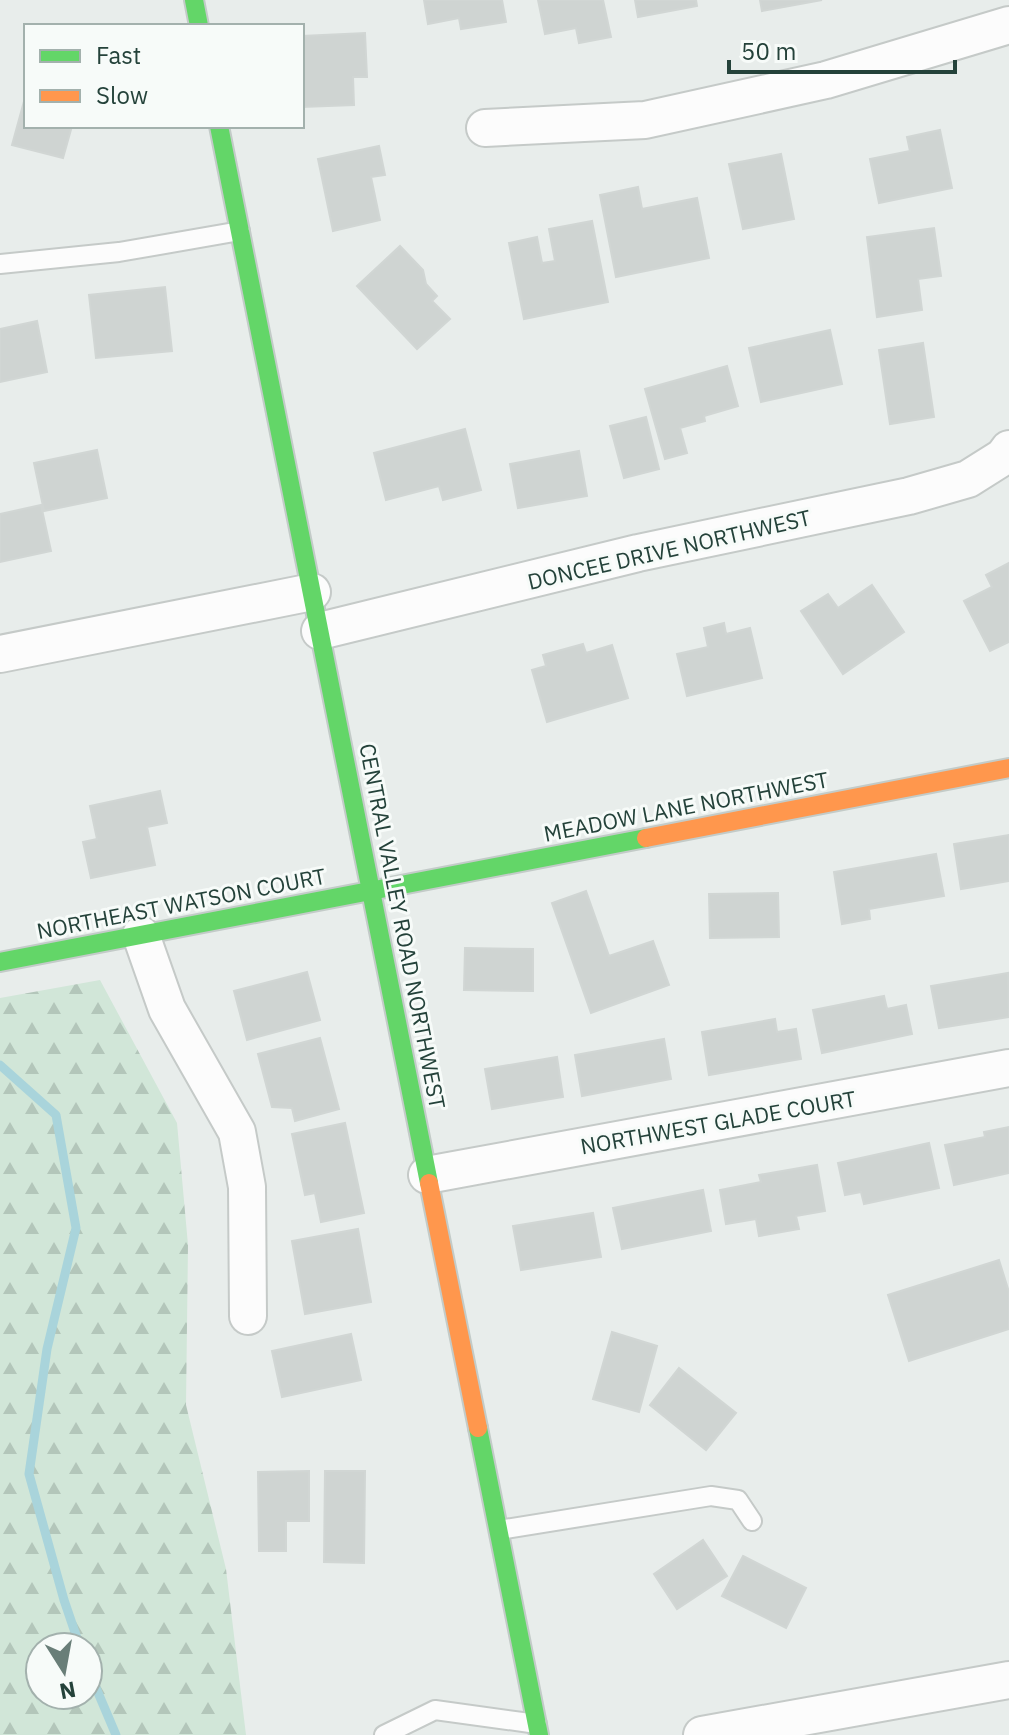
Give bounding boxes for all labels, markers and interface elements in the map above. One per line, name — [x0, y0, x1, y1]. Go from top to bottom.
legend — [24, 24, 304, 128]
scale bar — [729, 24, 955, 74]
text: 50 m — [741, 35, 796, 67]
text: Fast — [96, 39, 141, 71]
text: Slow — [96, 79, 148, 111]
street label: DONCEE DRIVE NORTHWEST — [525, 502, 814, 596]
street label: CENTRAL VALLEY ROAD NORTHWEST — [353, 741, 453, 1112]
street label: MEADOW LANE NORTHWEST — [541, 764, 831, 848]
street label: NORTHEAST WATSON COURT — [34, 861, 328, 945]
street label: NORTHWEST GLADE COURT — [578, 1083, 858, 1161]
north arrow — [24, 1631, 104, 1711]
text: N — [57, 1675, 79, 1707]

